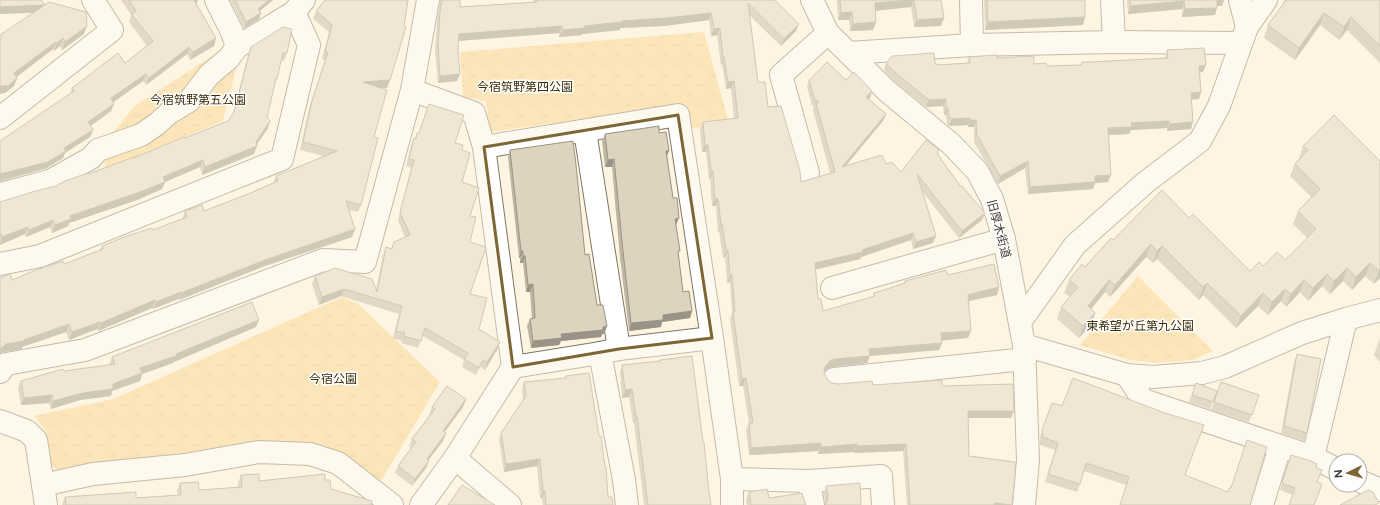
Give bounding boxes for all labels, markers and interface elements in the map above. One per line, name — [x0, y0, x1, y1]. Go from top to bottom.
park label: 今宿筑野第四公園 — [477, 80, 573, 94]
park label: 今宿筑野第五公園 — [150, 93, 246, 107]
street label: 旧厚木街道 — [984, 198, 1014, 260]
park label: 東希望が丘第九公園 — [1086, 319, 1194, 333]
park label: 今宿公園 — [309, 372, 357, 386]
north arrow — [1328, 453, 1368, 493]
text: N — [1332, 469, 1345, 479]

